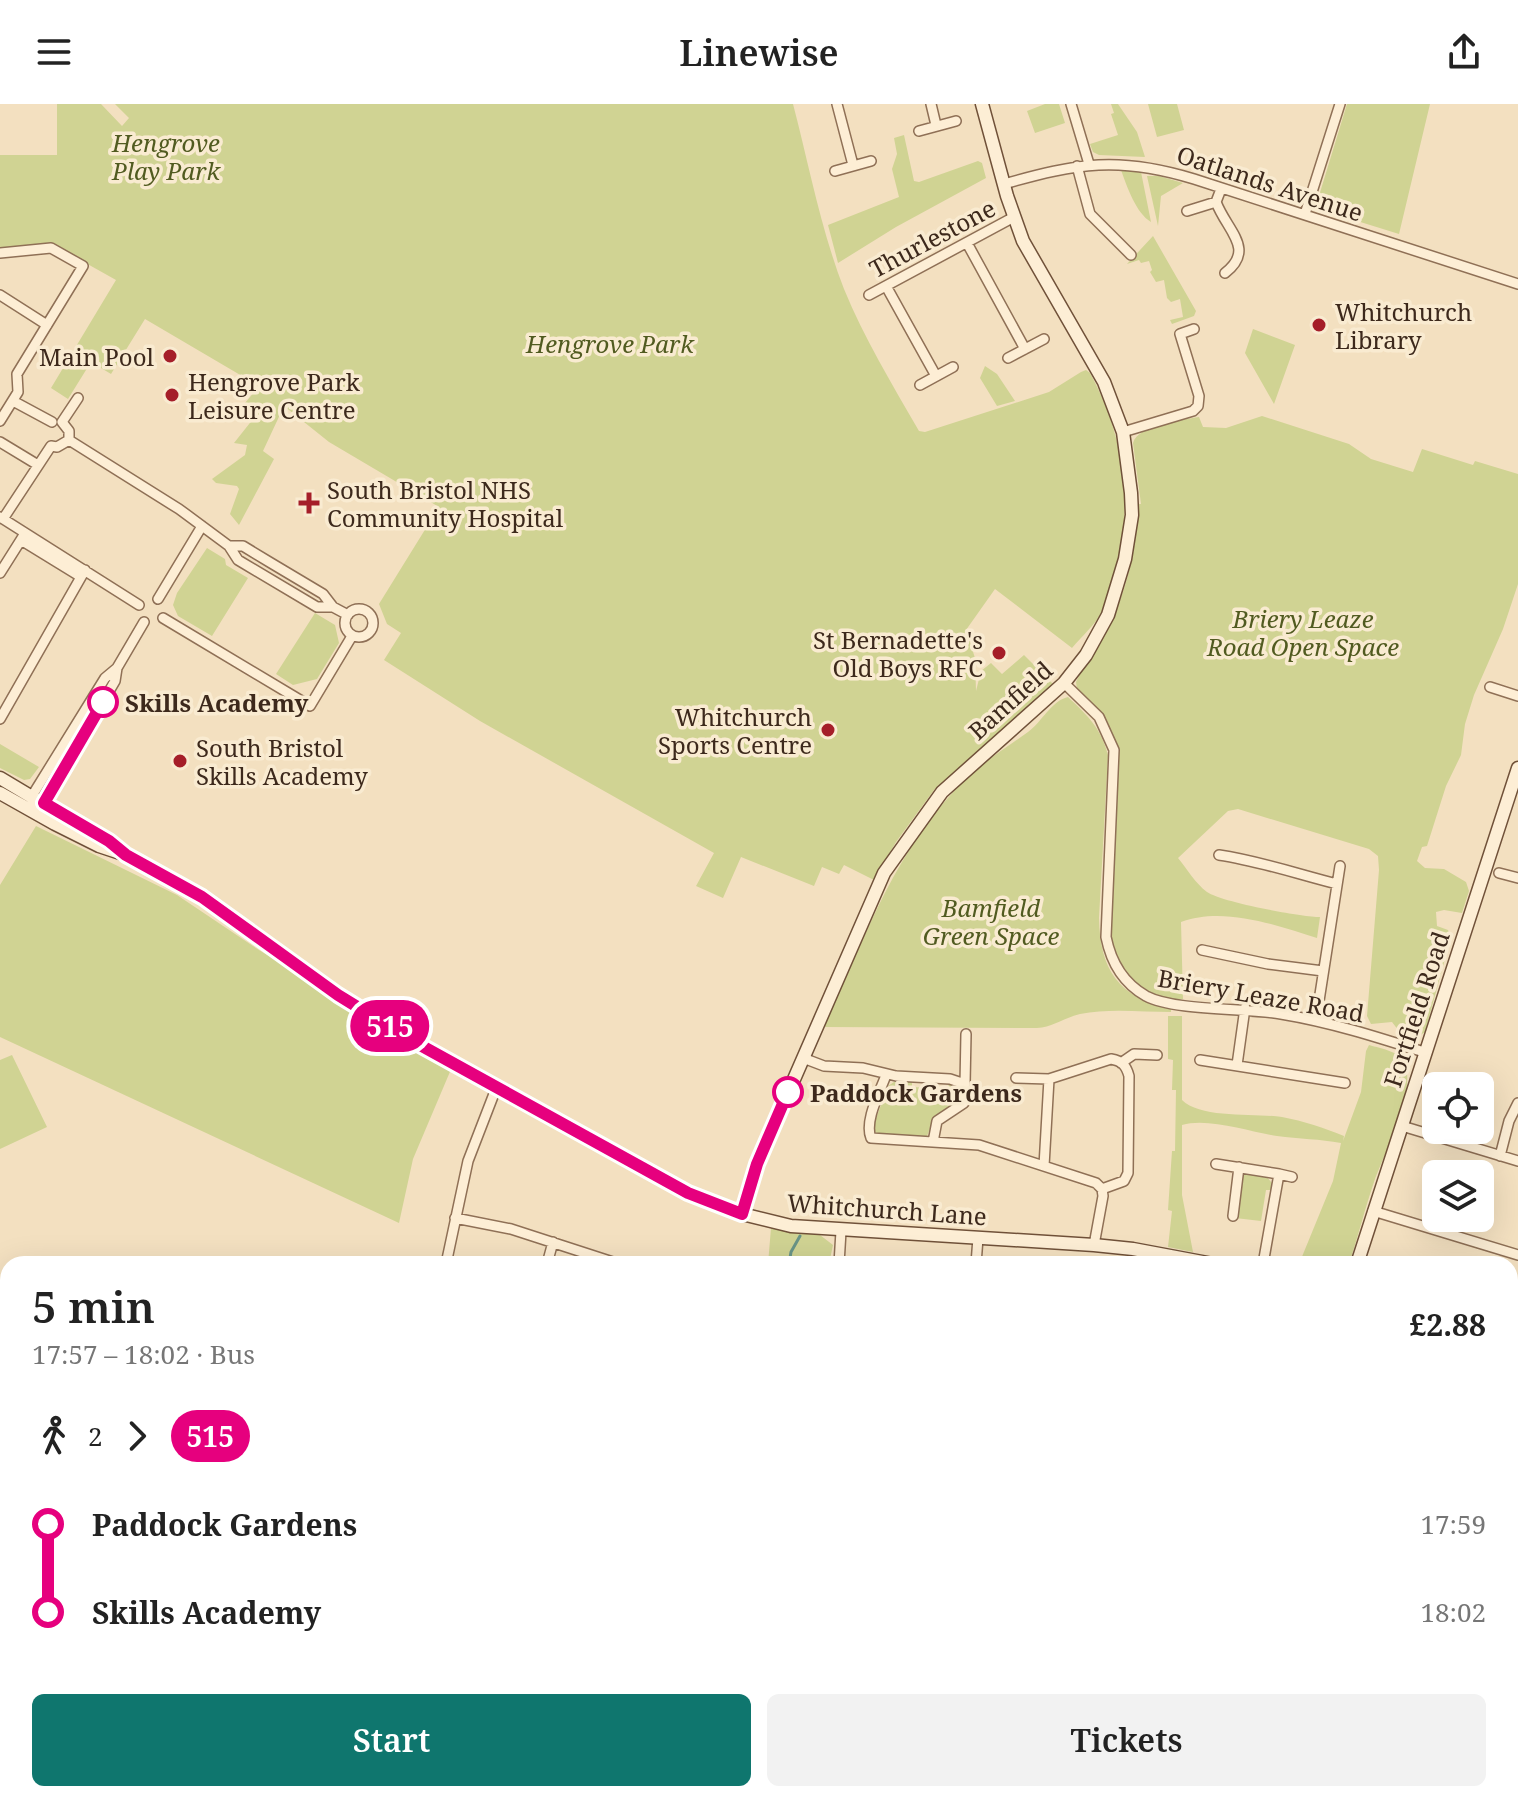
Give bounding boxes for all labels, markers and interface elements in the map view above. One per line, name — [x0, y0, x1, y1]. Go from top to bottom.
text: Linewise — [679, 28, 839, 77]
icon: menu — [32, 30, 76, 74]
icon: share — [1442, 30, 1486, 74]
park label: Hengrove Play Park — [111, 126, 221, 187]
street label: Oatlands Avenue — [1173, 137, 1367, 229]
street label: Thurlestone — [863, 191, 1001, 285]
place label: Whitchurch Library — [1335, 295, 1472, 356]
marker: Whitchurch Library — [1310, 316, 1328, 334]
park label: Hengrove Park — [525, 327, 695, 360]
place label: Main Pool — [39, 340, 155, 373]
marker: Main Pool — [161, 347, 179, 365]
place label: Hengrove Park Leisure Centre — [188, 365, 361, 426]
marker: Hengrove Park Leisure Centre — [163, 386, 181, 404]
place label: South Bristol NHS Community Hospital — [327, 473, 564, 534]
marker: South Bristol NHS Community Hospital — [298, 492, 320, 514]
park label: Briery Leaze Road Open Space — [1206, 602, 1399, 663]
place label: St Bernadette's Old Boys RFC — [813, 623, 983, 684]
marker: St Bernadette's Old Boys RFC — [990, 644, 1008, 662]
street label: Bamfield — [961, 653, 1059, 747]
place label: Skills Academy — [125, 686, 308, 719]
marker: Skills Academy — [88, 687, 118, 717]
place label: Whitchurch Sports Centre — [658, 700, 812, 761]
marker: Whitchurch Sports Centre — [819, 721, 837, 739]
place label: South Bristol Skills Academy — [196, 731, 368, 792]
marker: South Bristol Skills Academy — [171, 752, 189, 770]
park label: Bamfield Green Space — [923, 891, 1059, 952]
street label: Fortfield Road — [1375, 927, 1457, 1091]
street label: Briery Leaze Road — [1155, 961, 1367, 1029]
line badge: 515 — [344, 1000, 436, 1052]
text: 515 — [366, 1007, 414, 1045]
map controls — [1422, 1072, 1494, 1232]
button: locate — [1422, 1072, 1494, 1144]
place label: Paddock Gardens — [810, 1076, 1022, 1109]
marker: Paddock Gardens — [773, 1077, 803, 1107]
button: layers — [1422, 1160, 1494, 1232]
street label: Whitchurch Lane — [786, 1186, 988, 1232]
text: 5 min — [32, 1276, 155, 1336]
text: £2.88 — [1410, 1304, 1486, 1345]
text: 17:57 – 18:02 · Bus — [32, 1336, 255, 1372]
icon: walk — [32, 1414, 76, 1458]
icon: forward — [115, 1414, 159, 1458]
text: 515 — [187, 1417, 234, 1455]
text: 2 — [88, 1418, 103, 1454]
text: Paddock Gardens — [92, 1504, 357, 1545]
text: 17:59 — [1420, 1506, 1486, 1542]
text: Skills Academy — [92, 1592, 321, 1633]
text: 18:02 — [1420, 1594, 1486, 1630]
button: Start — [32, 1694, 751, 1786]
button: Tickets — [767, 1694, 1486, 1786]

